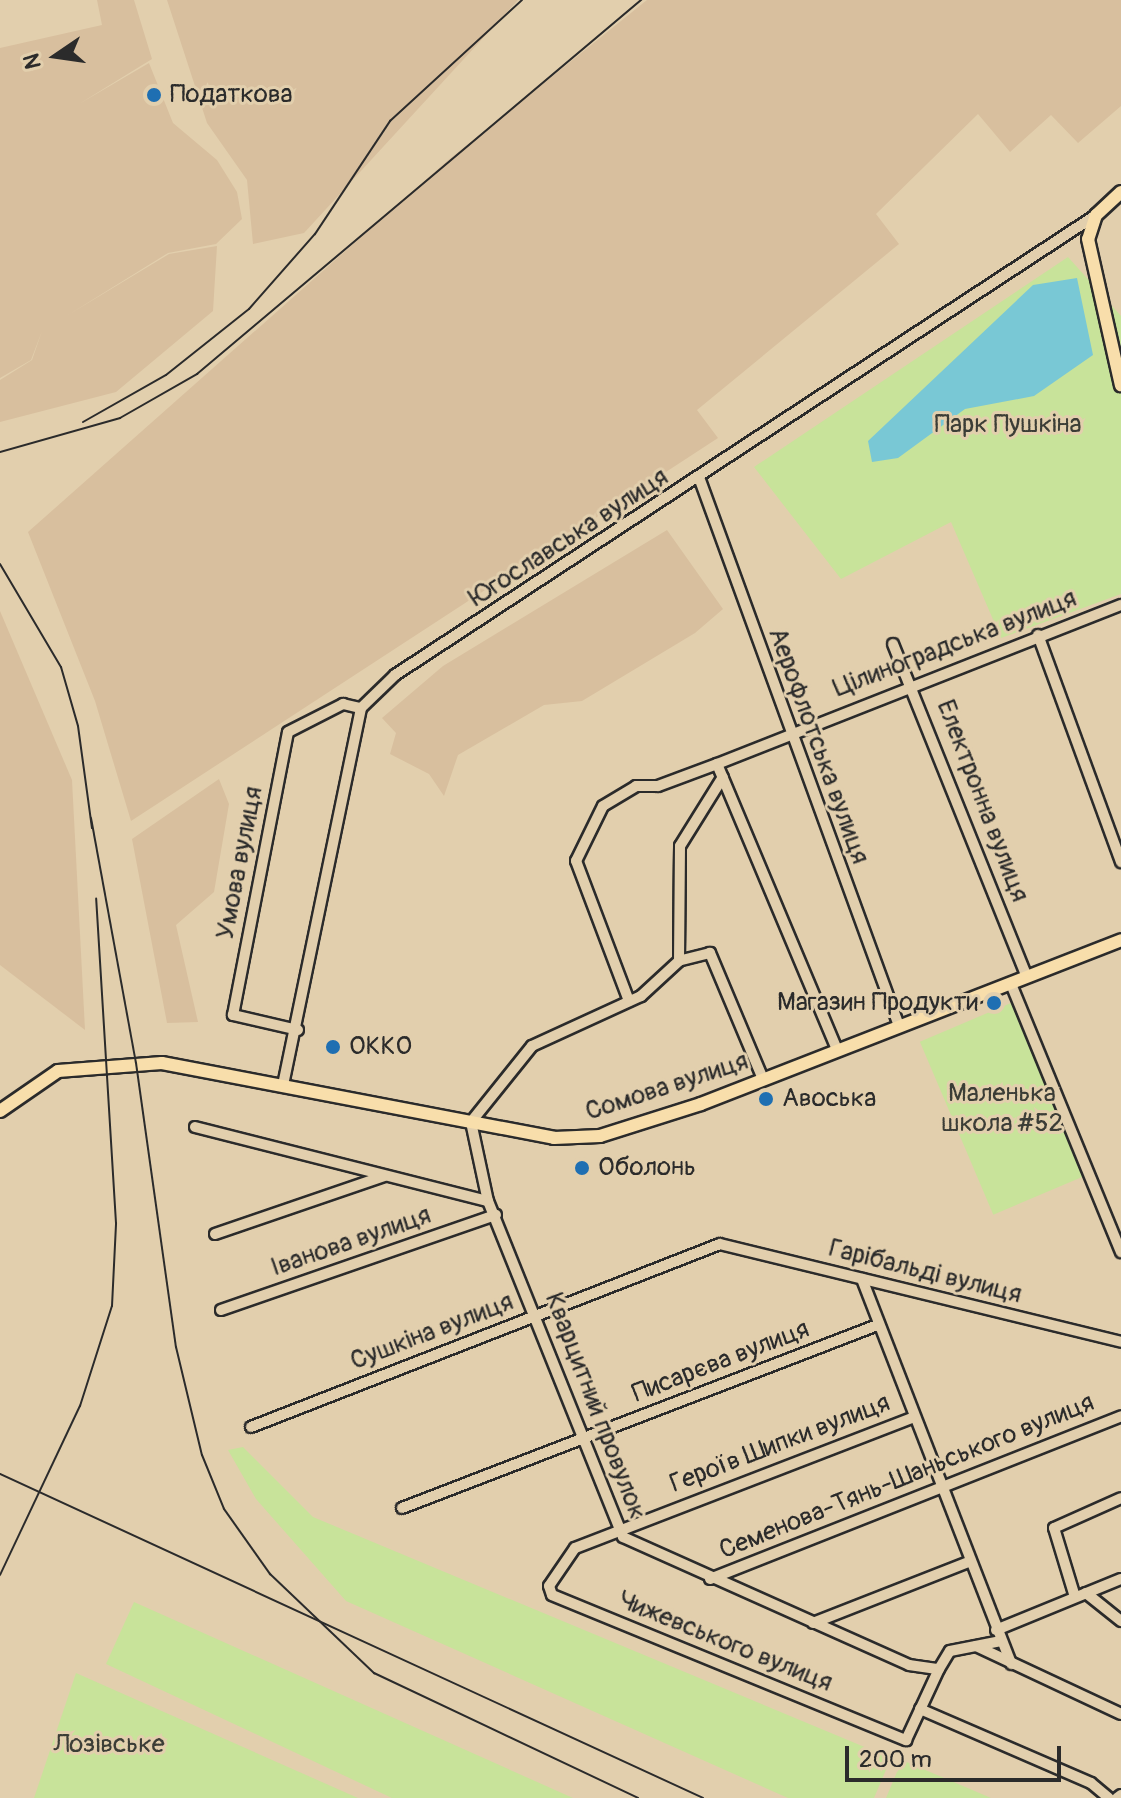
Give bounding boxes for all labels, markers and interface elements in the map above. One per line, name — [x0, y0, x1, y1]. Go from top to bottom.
north arrow — [16, 16, 96, 96]
text: N — [17, 51, 48, 72]
place label: Податкова — [170, 79, 293, 111]
marker: Податкова — [145, 86, 163, 104]
park label: Парк Пушкіна — [934, 409, 1082, 441]
street label: Югославська вулиця — [464, 462, 674, 614]
street label: Цілиноградська вулиця — [829, 583, 1081, 705]
street label: Аерофлотська вулиця — [761, 624, 875, 868]
street label: Електронна вулиця — [929, 696, 1035, 906]
street label: Умова вулиця — [210, 784, 270, 942]
place label: Магазин Продукти — [777, 987, 978, 1019]
marker: Магазин Продукти — [985, 994, 1003, 1012]
place label: ОККО — [349, 1031, 412, 1063]
marker: ОККО — [324, 1038, 342, 1056]
street label: Сомова вулиця — [582, 1046, 752, 1128]
park label: Маленька школа #52 — [941, 1078, 1063, 1140]
place label: Авоська — [782, 1083, 876, 1115]
marker: Авоська — [757, 1090, 775, 1108]
place label: Оболонь — [598, 1152, 696, 1184]
marker: Оболонь — [573, 1159, 591, 1177]
street label: Іванова вулиця — [267, 1200, 435, 1284]
street label: Гарібальді вулиця — [825, 1233, 1025, 1311]
street label: Сушкіна вулиця — [346, 1287, 518, 1377]
street label: Кварцитний провулок — [537, 1288, 653, 1524]
street label: Писарєва вулиця — [628, 1314, 814, 1410]
street label: Семенова-Тянь-Шаньського вулиця — [715, 1387, 1099, 1567]
street label: Героїв Шипки вулиця — [666, 1388, 894, 1500]
street label: Чижевського вулиця — [613, 1585, 837, 1699]
park label: Лозівське — [54, 1729, 164, 1761]
scale bar — [849, 1730, 1065, 1780]
text: 200 m — [859, 1745, 932, 1774]

